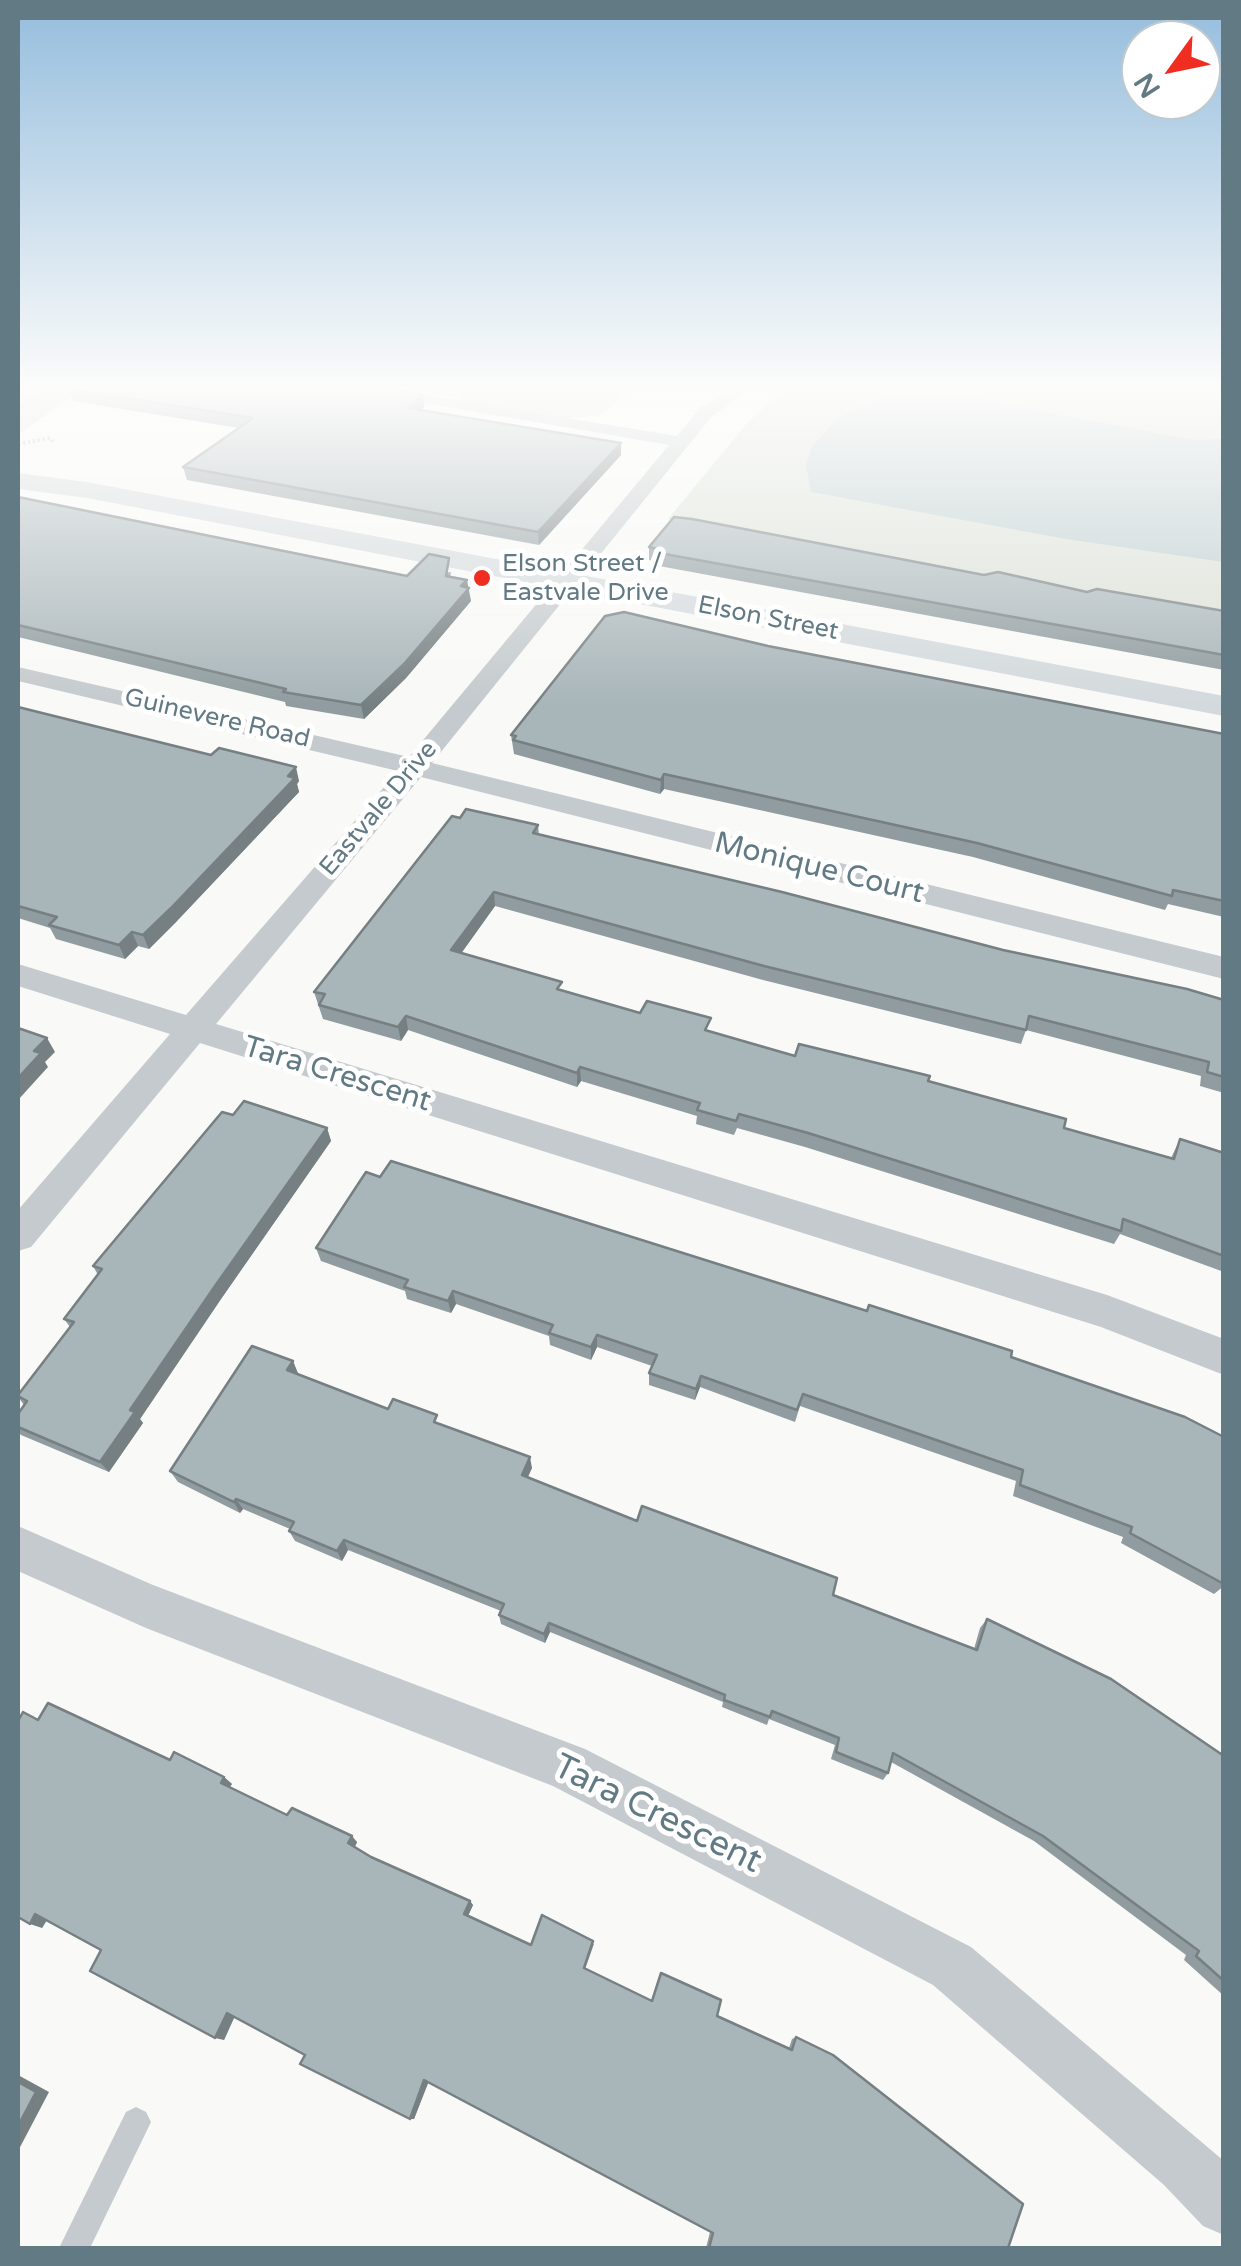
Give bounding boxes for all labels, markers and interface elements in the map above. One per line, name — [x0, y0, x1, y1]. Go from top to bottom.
north arrow — [1121, 20, 1221, 120]
text: N — [1127, 67, 1168, 104]
place label: Elson Street / Eastvale Drive — [502, 549, 669, 608]
marker: Elson Street / Eastvale Drive — [471, 567, 493, 589]
street label: Elson Street — [695, 591, 841, 647]
street label: Guinevere Road — [121, 683, 313, 755]
street label: Eastvale Drive — [314, 735, 444, 883]
street label: Monique Court — [711, 826, 927, 912]
street label: Tara Crescent — [239, 1029, 435, 1121]
street label: Tara Crescent — [546, 1746, 768, 1884]

